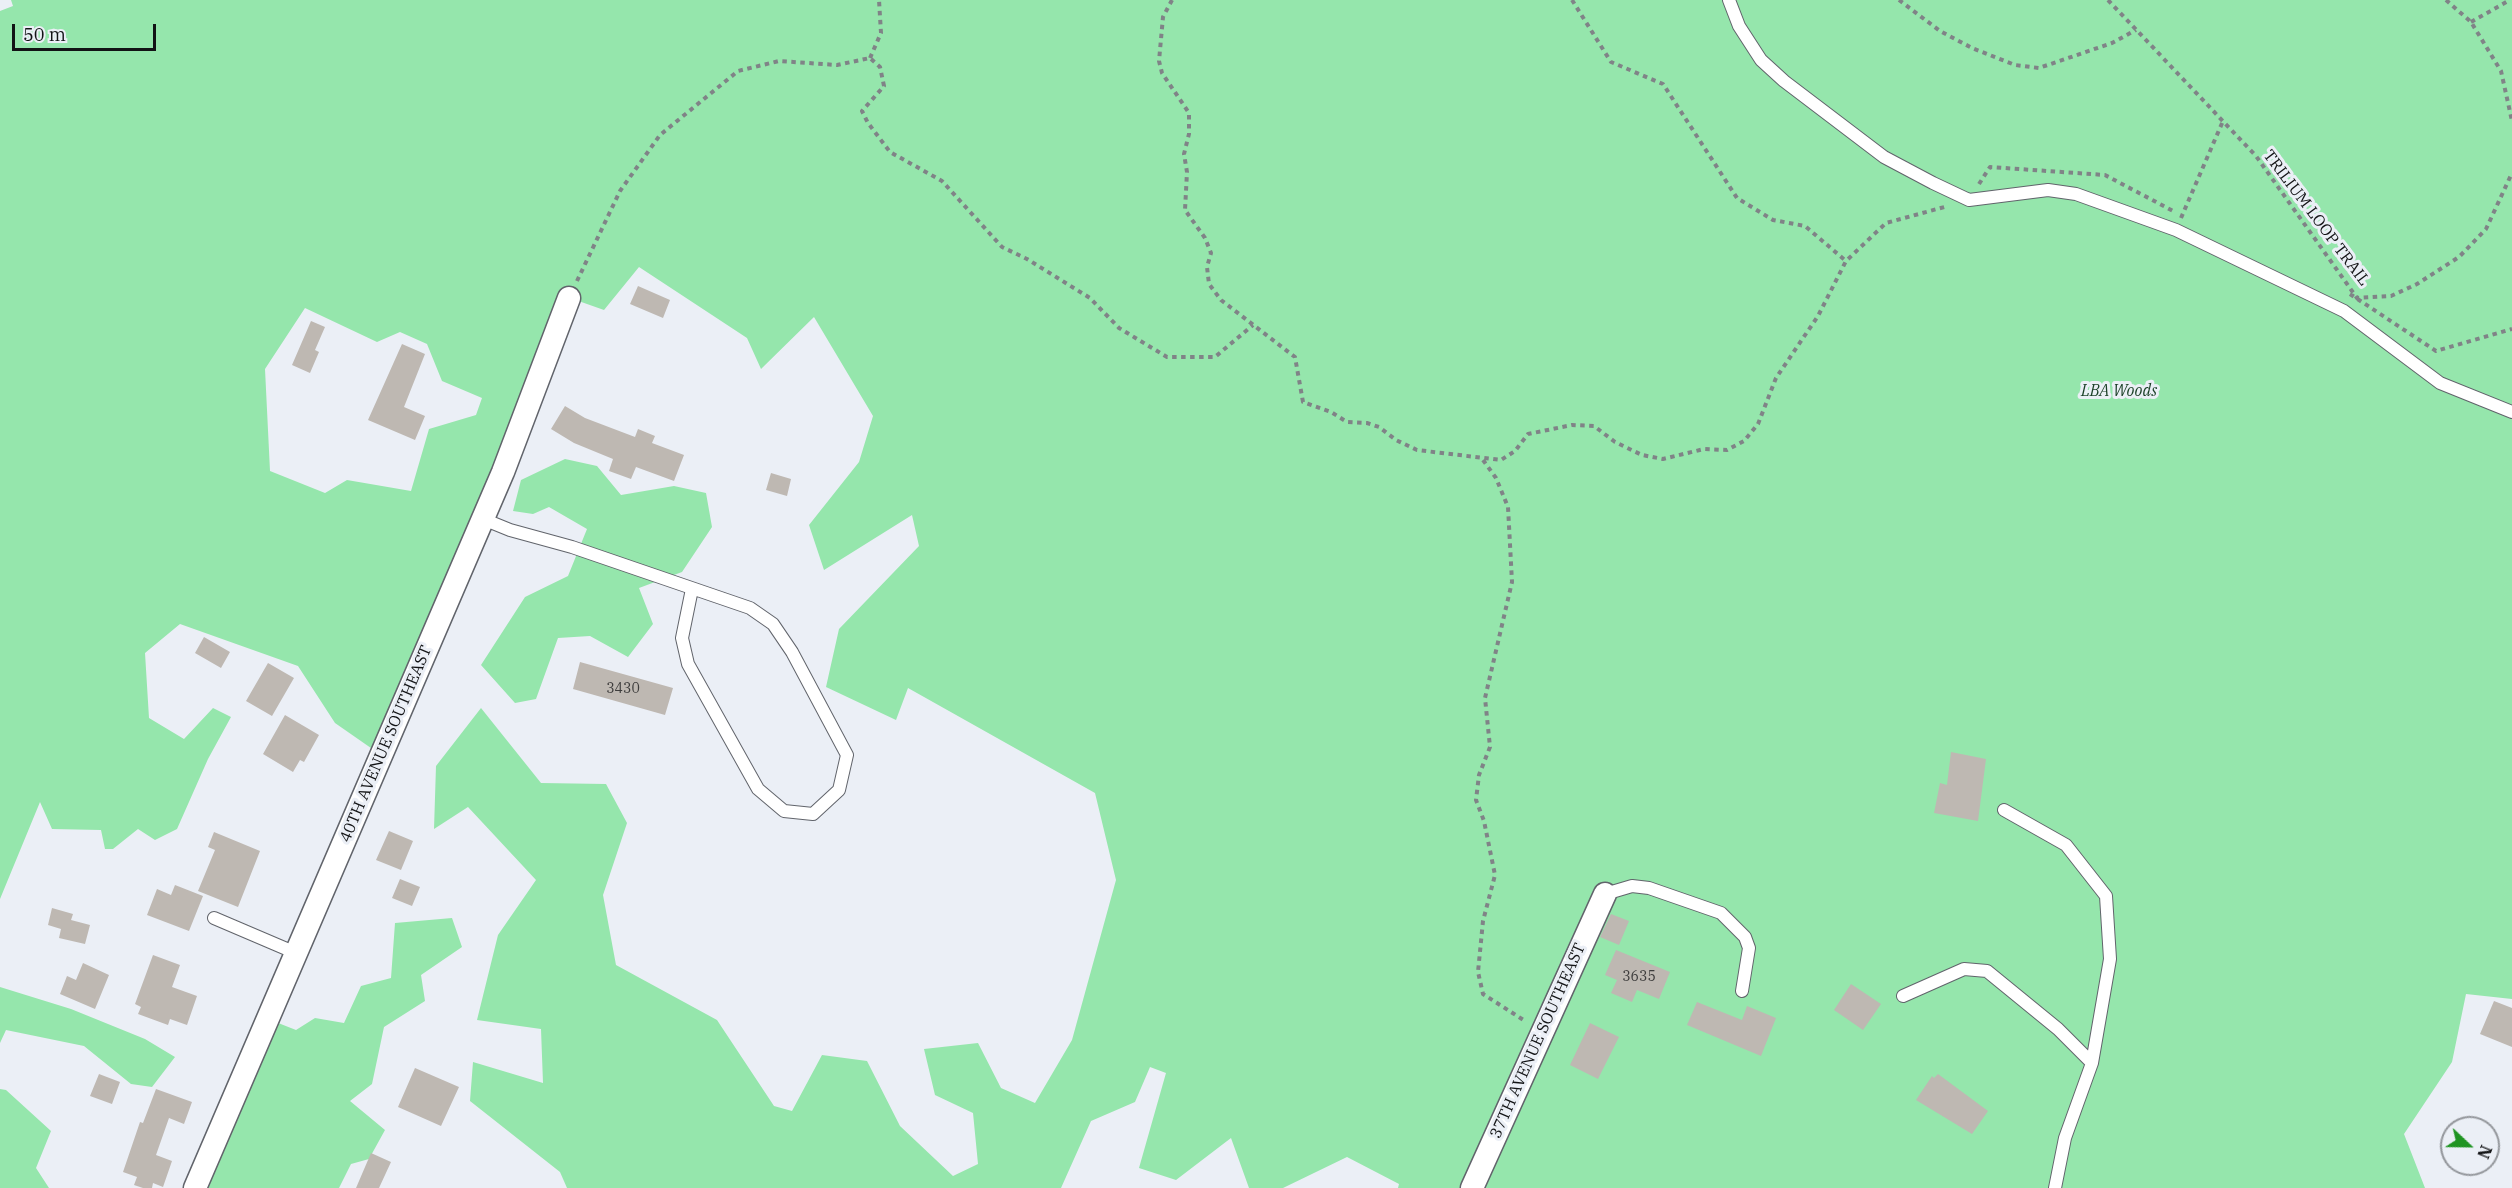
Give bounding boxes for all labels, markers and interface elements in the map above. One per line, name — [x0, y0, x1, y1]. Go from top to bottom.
scale bar — [15, 12, 159, 50]
text: 50 m — [23, 23, 66, 46]
street label: TRILIUM LOOP TRAIL — [2259, 146, 2373, 290]
park label: LBA Woods — [2081, 381, 2157, 401]
street label: 40TH AVENUE SOUTHEAST — [336, 643, 436, 845]
house number: 3430 — [606, 681, 640, 697]
street label: 37TH AVENUE SOUTHEAST — [1486, 940, 1590, 1142]
house number: 3635 — [1622, 969, 1656, 985]
north arrow — [2440, 1116, 2500, 1176]
text: N — [2473, 1142, 2496, 1162]

